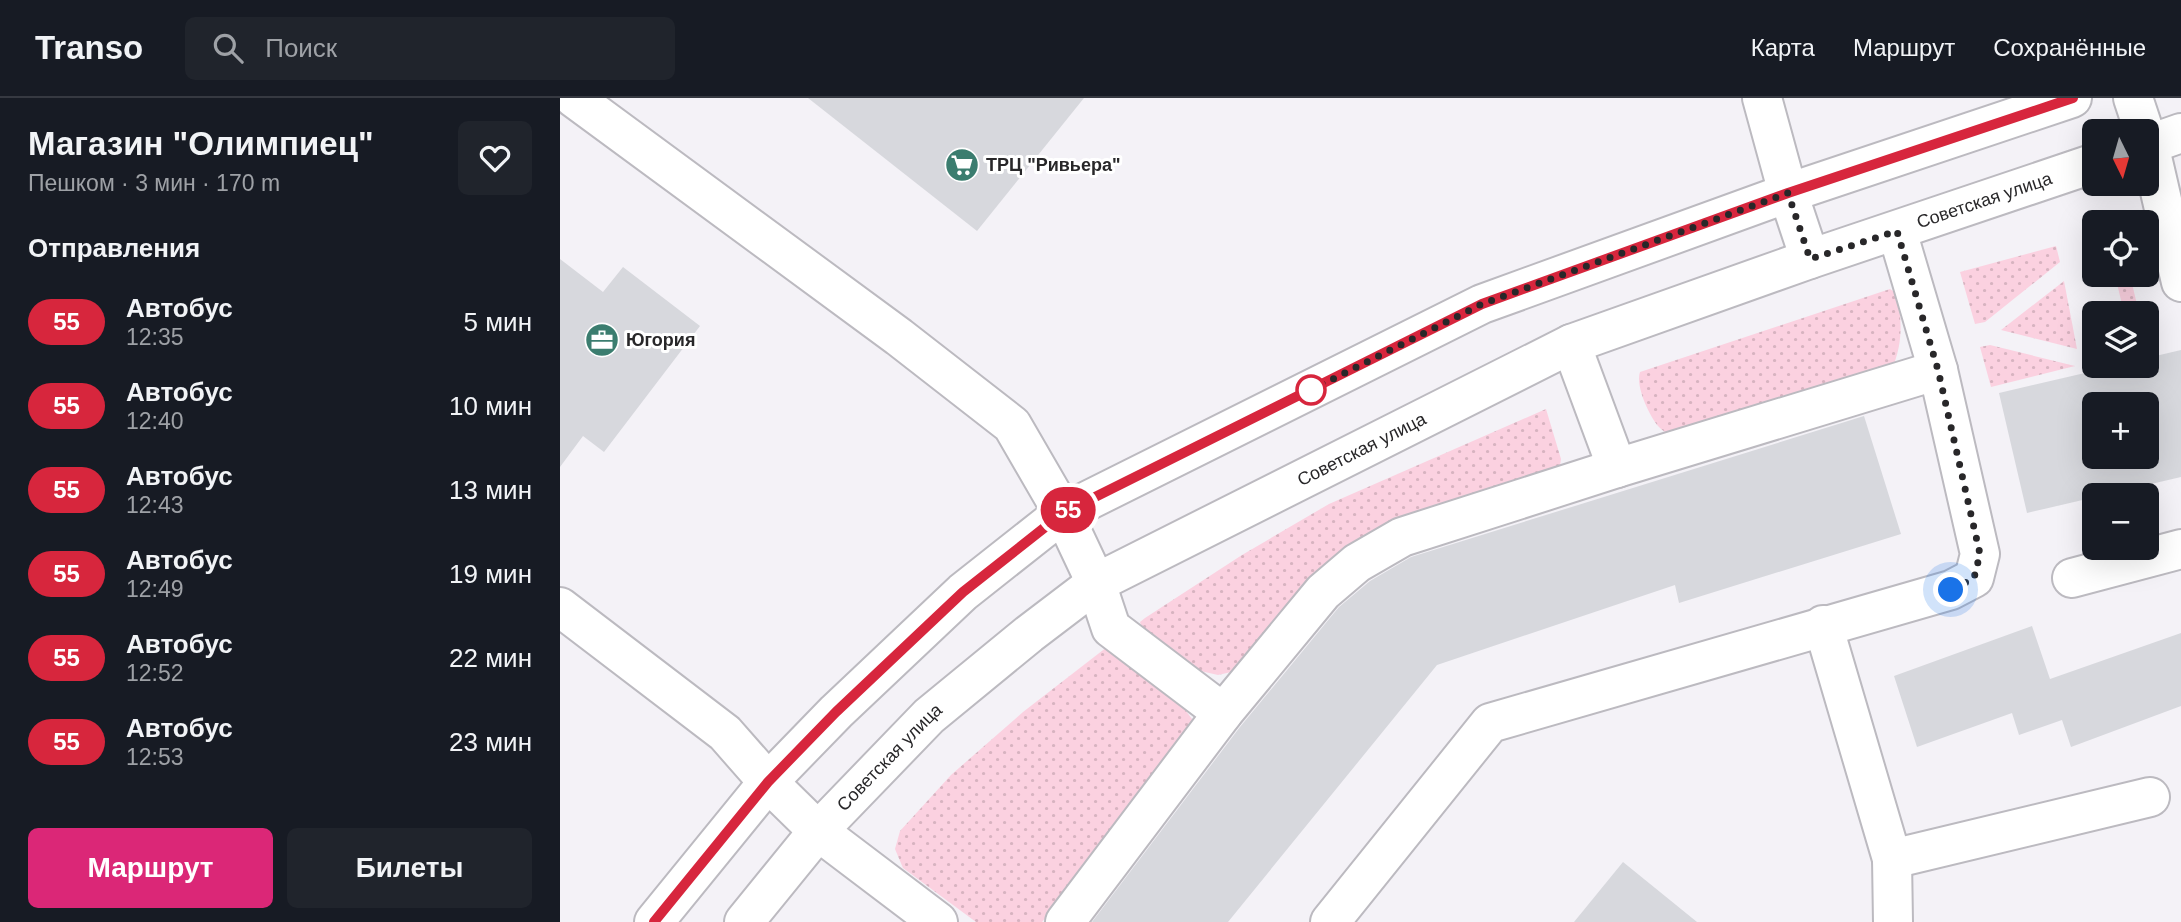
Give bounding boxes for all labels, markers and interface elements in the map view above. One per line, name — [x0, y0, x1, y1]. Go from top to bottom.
search box — [185, 17, 675, 80]
text: Transo — [35, 29, 143, 66]
icon: search — [209, 29, 247, 67]
text: Поиск — [265, 33, 337, 63]
text: Карта — [1751, 34, 1815, 61]
text: Маршрут — [1853, 34, 1955, 61]
text: Сохранённые — [1993, 34, 2146, 61]
north arrow — [2082, 119, 2160, 196]
map controls — [2082, 119, 2159, 560]
button: heart — [458, 121, 532, 195]
text: Магазин "Олимпиец" — [28, 125, 374, 162]
supermarket icon: ТРЦ "Ривьера" — [943, 146, 981, 184]
place label: ТРЦ "Ривьера" — [986, 155, 1120, 175]
street label: Советская улица — [1914, 168, 2055, 232]
text: Пешком · 3 мин · 170 m — [28, 170, 280, 196]
button: locate — [2082, 210, 2159, 287]
text: Отправления — [28, 233, 200, 263]
text: Автобус — [126, 293, 233, 323]
button: layers — [2082, 301, 2159, 378]
text: 5 мин — [464, 307, 532, 337]
text: 55 — [53, 308, 80, 335]
office icon: Югория — [583, 321, 621, 359]
text: 12:35 — [126, 324, 184, 350]
place label: Югория — [626, 330, 695, 350]
unlabelled marker — [1296, 375, 1326, 405]
text: Автобус — [126, 377, 233, 407]
text: 10 мин — [449, 391, 532, 421]
text: 55 — [53, 392, 80, 419]
button: + — [2082, 392, 2159, 469]
text: 12:40 — [126, 408, 184, 434]
street label: Советская улица — [1294, 408, 1430, 490]
text: Автобус — [126, 461, 233, 491]
text: 13 мин — [449, 475, 532, 505]
text: 55 — [53, 476, 80, 503]
button: − — [2082, 483, 2159, 560]
line badge: 55 — [1036, 487, 1100, 533]
text: 12:43 — [126, 492, 184, 518]
text: 55 — [1055, 496, 1081, 523]
text: Автобус — [126, 545, 233, 575]
text: 19 мин — [449, 559, 532, 589]
text: 55 — [53, 560, 80, 587]
your location — [1933, 572, 1968, 607]
text: 12:49 — [126, 576, 184, 602]
text: Автобус — [126, 629, 233, 659]
text: 22 мин — [449, 643, 532, 673]
text: 55 — [53, 644, 80, 671]
text: 12:52 — [126, 660, 184, 686]
street label: Советская улица — [833, 699, 947, 815]
text: Автобус — [126, 713, 233, 743]
text: 23 мин — [449, 727, 532, 757]
text: 55 — [53, 728, 80, 755]
text: 12:53 — [126, 744, 184, 770]
button: Маршрут — [28, 828, 273, 908]
button: Билеты — [287, 828, 532, 908]

